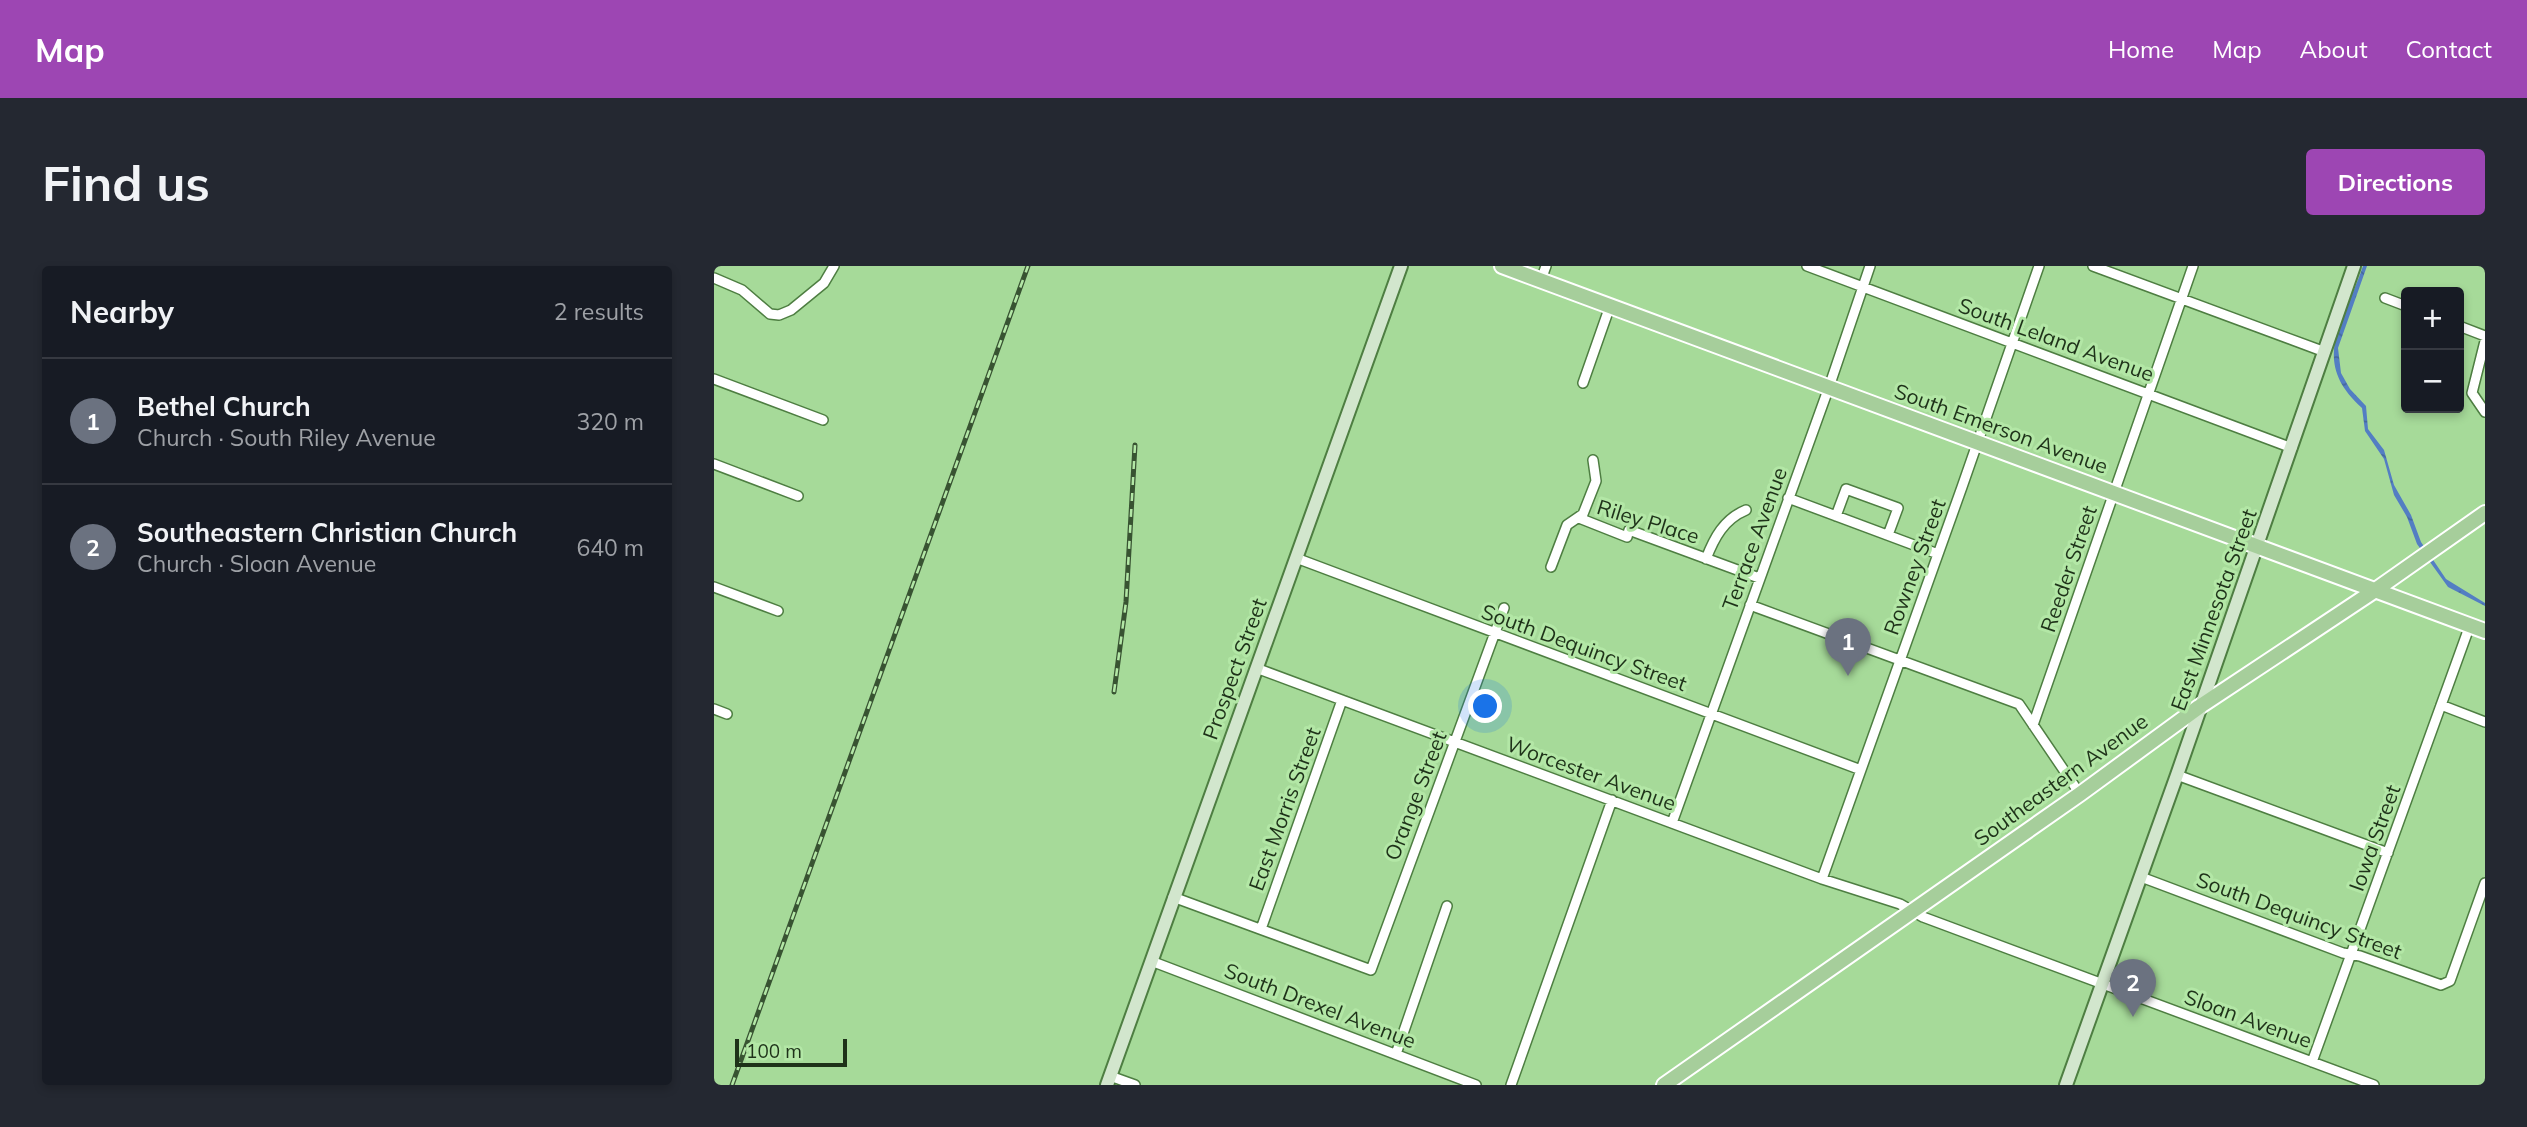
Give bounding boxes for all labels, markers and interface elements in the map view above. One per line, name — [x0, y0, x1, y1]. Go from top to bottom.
text: Map — [35, 29, 105, 70]
text: Home — [2108, 34, 2174, 64]
text: Map — [2212, 34, 2262, 64]
text: About — [2300, 34, 2368, 64]
text: Contact — [2406, 34, 2492, 64]
button: Directions — [2306, 149, 2485, 215]
text: Find us — [42, 152, 210, 213]
map controls — [2401, 287, 2464, 413]
button: + — [2401, 287, 2464, 350]
street label: South Leland Avenue — [1955, 292, 2158, 387]
text: Nearby — [70, 293, 174, 331]
text: 2 results — [554, 297, 644, 326]
button: − — [2401, 350, 2464, 413]
street label: South Emerson Avenue — [1891, 377, 2112, 479]
text: Bethel Church — [137, 390, 311, 423]
text: 1 — [86, 407, 100, 436]
text: 320 m — [576, 407, 644, 436]
text: Church · South Riley Avenue — [137, 423, 436, 452]
street label: Terrace Avenue — [1716, 464, 1792, 614]
street label: Riley Place — [1594, 493, 1702, 549]
street label: Rowney Street — [1877, 495, 1951, 638]
street label: Reeder Street — [2034, 502, 2102, 635]
street label: East Minnesota Street — [2164, 505, 2262, 714]
text: Southeastern Christian Church — [137, 516, 517, 549]
text: 2 — [86, 533, 100, 562]
text: 640 m — [576, 533, 644, 562]
text: Church · Sloan Avenue — [137, 549, 376, 578]
street label: Prospect Street — [1196, 594, 1272, 743]
street label: South Dequincy Street — [1478, 598, 1691, 696]
pin: 1 — [1825, 618, 1871, 676]
your location — [1468, 689, 1502, 723]
street label: Southeastern Avenue — [1968, 707, 2152, 851]
street label: East Morris Street — [1242, 723, 1326, 894]
street label: Orange Street — [1379, 727, 1452, 864]
street label: Worcester Avenue — [1503, 730, 1680, 816]
street label: Iowa Street — [2343, 781, 2405, 894]
street label: South Dequincy Street — [2193, 866, 2406, 964]
street label: South Drexel Avenue — [1221, 957, 1420, 1054]
pin: 2 — [2110, 959, 2156, 1017]
street label: Sloan Avenue — [2181, 983, 2316, 1053]
scale bar — [735, 1036, 847, 1068]
text: 100 m — [746, 1039, 802, 1063]

